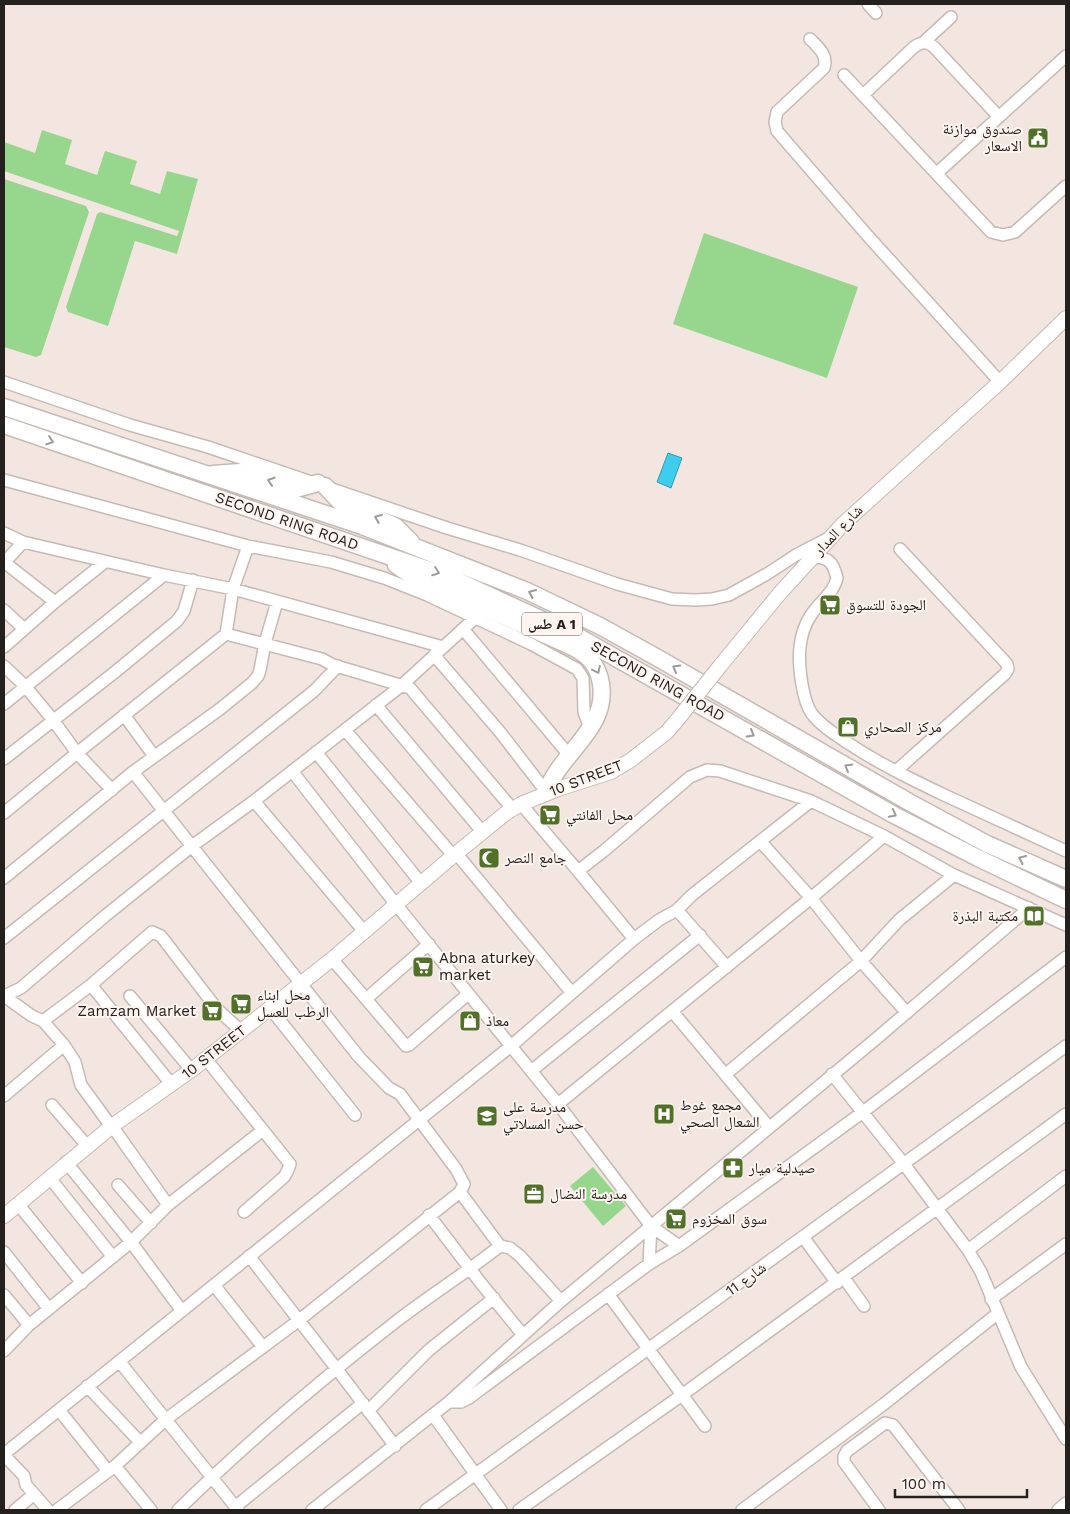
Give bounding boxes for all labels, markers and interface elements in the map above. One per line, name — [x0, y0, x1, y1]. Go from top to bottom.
place label: صندوق موازنة الاسعار — [943, 120, 1022, 155]
public building icon: صندوق موازنة الاسعار — [1026, 126, 1050, 150]
one-way arrow — [45, 435, 54, 445]
one-way arrow — [267, 477, 276, 487]
street label: SECOND RING ROAD — [213, 488, 361, 554]
street label: شارع المدار — [809, 501, 867, 560]
one-way arrow — [374, 514, 383, 524]
one-way arrow — [431, 566, 440, 576]
one-way arrow — [528, 589, 537, 600]
supermarket icon: الجودة للتسوق — [818, 593, 842, 617]
place label: الجودة للتسوق — [846, 596, 926, 615]
road number: طس A 1 — [522, 612, 582, 636]
street label: SECOND RING ROAD — [588, 637, 728, 725]
one-way arrow — [590, 664, 600, 673]
one-way arrow — [673, 665, 682, 675]
shop icon: مركز الصحاري — [836, 715, 860, 739]
place label: مركز الصحاري — [864, 718, 942, 739]
one-way arrow — [746, 728, 755, 738]
street label: 10 STREET — [547, 756, 625, 800]
one-way arrow — [844, 763, 853, 773]
supermarket icon: محل الفانتي — [538, 803, 562, 827]
place label: محل الفانتي — [566, 806, 633, 827]
one-way arrow — [887, 808, 896, 818]
mosque icon: جامع النصر — [477, 846, 501, 870]
place label: جامع النصر — [504, 849, 567, 868]
one-way arrow — [1018, 855, 1027, 866]
library icon: مكتبة البذرة — [1022, 904, 1046, 928]
place label: مكتبة البذرة — [952, 907, 1018, 925]
place label: Abna aturkey market — [439, 949, 535, 984]
supermarket icon: Abna aturkey market — [411, 955, 435, 979]
place label: محل ابناء الرطب للعسل — [257, 986, 329, 1022]
supermarket icon: محل ابناء الرطب للعسل — [229, 992, 253, 1016]
supermarket icon: Zamzam Market — [200, 999, 224, 1023]
place label: Zamzam Market — [78, 1002, 197, 1020]
shop icon: معاذ — [458, 1009, 482, 1033]
place label: معاذ — [486, 1012, 509, 1030]
street label: 10 STREET — [178, 1021, 250, 1083]
place label: مجمع غوط الشعال الصحي — [680, 1096, 759, 1134]
place label: مدرسة على حسن المسلاتي — [503, 1098, 584, 1136]
hospital icon: مجمع غوط الشعال الصحي — [652, 1102, 676, 1126]
school or university icon: مدرسة على حسن المسلاتي — [475, 1104, 499, 1128]
pharmacy icon: صيدلية ميار — [721, 1156, 745, 1180]
place label: صيدلية ميار — [748, 1159, 816, 1177]
office icon: مدرسة النضال — [522, 1182, 546, 1206]
place label: مدرسة النضال — [550, 1185, 627, 1204]
supermarket icon: سوق المخزوم — [664, 1207, 688, 1231]
place label: سوق المخزوم — [692, 1210, 767, 1229]
street label: شارع 11 — [722, 1258, 770, 1300]
scale bar — [895, 1466, 1028, 1498]
text: 100 m — [902, 1475, 946, 1493]

